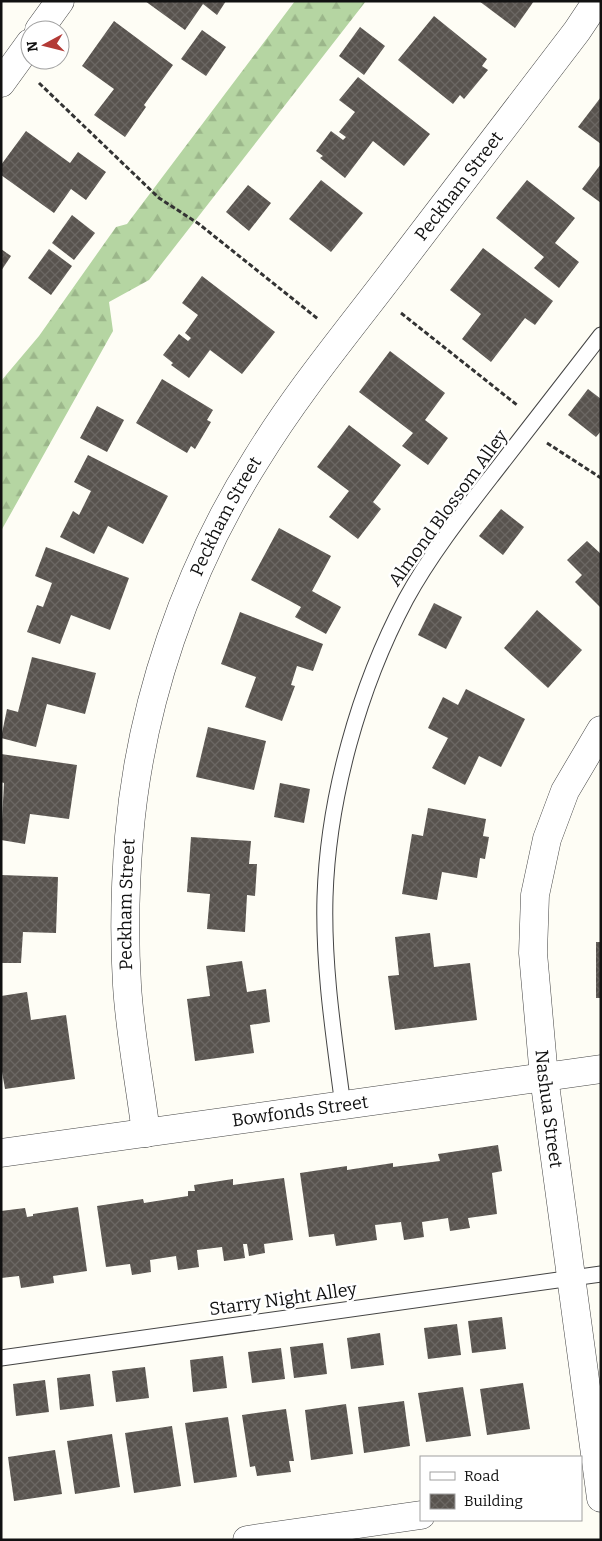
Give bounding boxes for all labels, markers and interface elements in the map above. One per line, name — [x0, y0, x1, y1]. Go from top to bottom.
north arrow — [20, 20, 70, 70]
text: N — [23, 40, 42, 53]
street label: Peckham Street — [410, 127, 508, 245]
street label: Almond Blossom Alley — [384, 425, 512, 591]
street label: Peckham Street — [185, 452, 266, 579]
street label: Peckham Street — [114, 837, 140, 971]
street label: Nashua Street — [531, 1049, 567, 1170]
street label: Bowfonds Street — [231, 1091, 370, 1132]
street label: Starry Night Alley — [208, 1278, 358, 1320]
legend — [420, 1456, 582, 1521]
text: Road — [464, 1467, 499, 1485]
text: Building — [464, 1492, 523, 1510]

